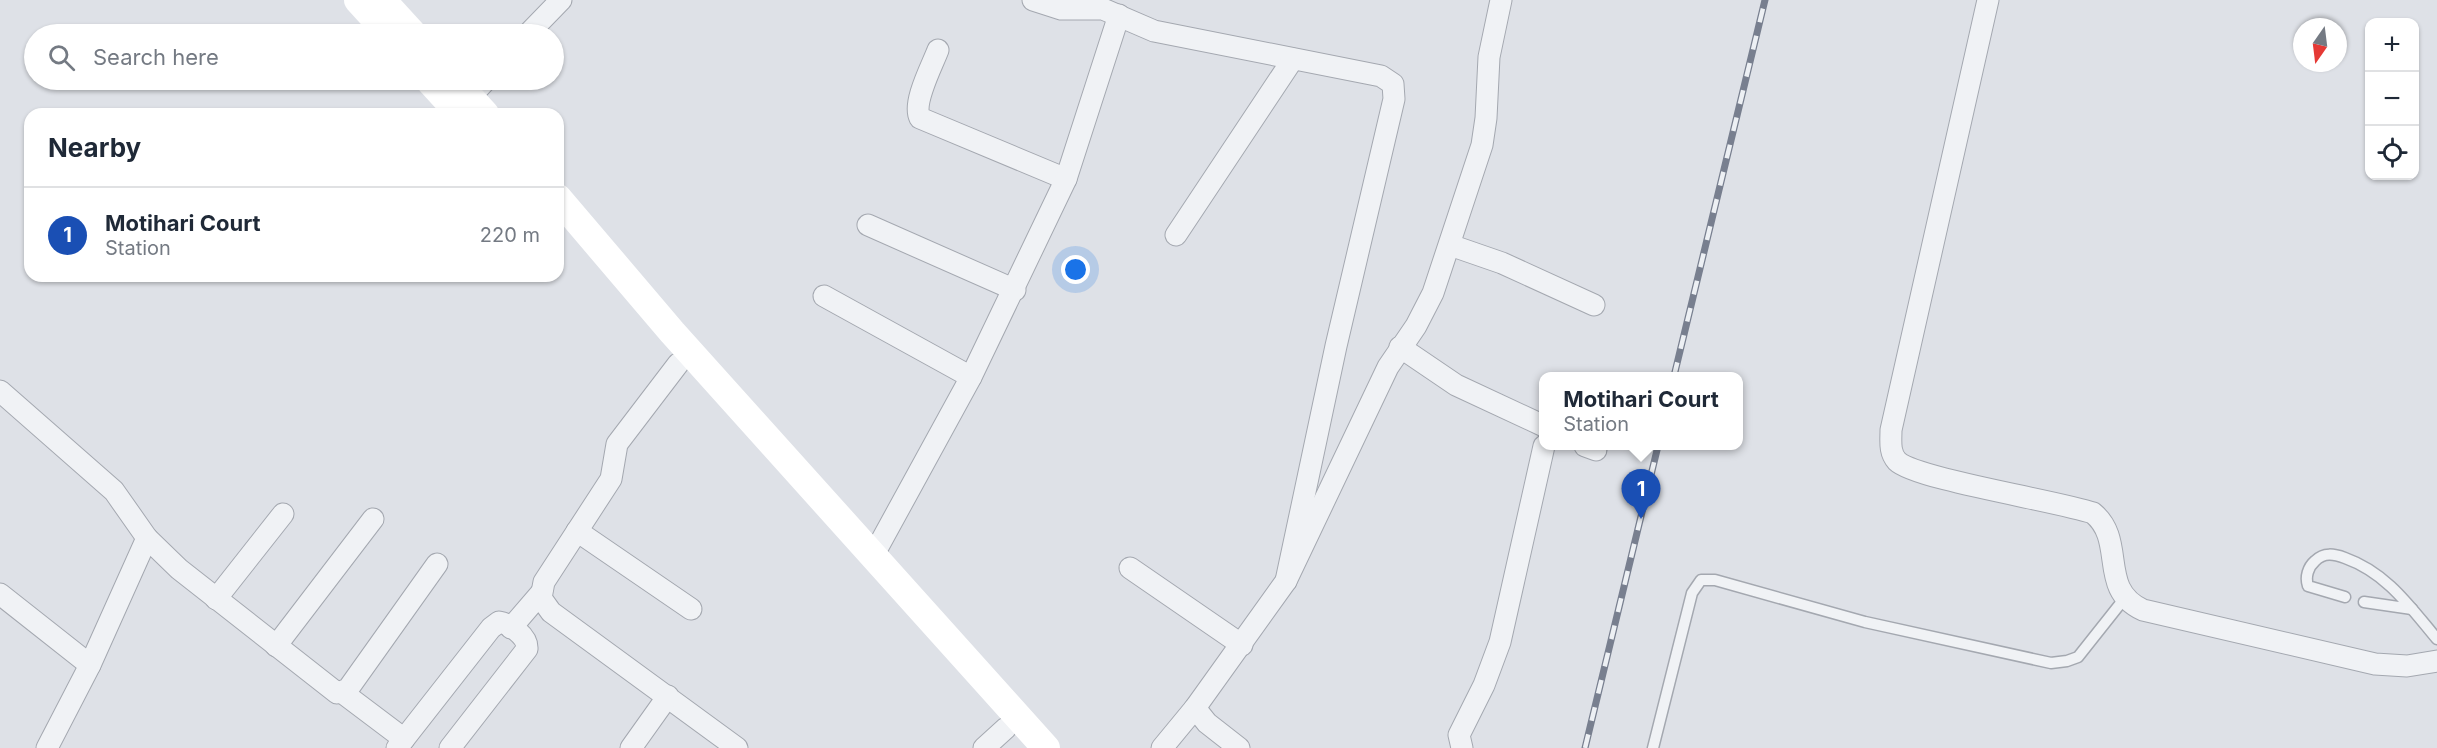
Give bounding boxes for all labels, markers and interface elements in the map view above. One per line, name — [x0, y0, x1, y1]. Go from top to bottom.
north arrow — [2293, 18, 2347, 72]
map controls — [2365, 18, 2419, 180]
button: + — [2365, 18, 2419, 72]
search box — [24, 24, 564, 90]
icon: search — [45, 41, 78, 74]
text: Search here — [93, 44, 219, 70]
button: − — [2365, 72, 2419, 126]
button: locate — [2365, 126, 2419, 180]
text: Nearby — [48, 132, 141, 163]
text: Motihari Court — [105, 210, 261, 236]
text: 1 — [63, 223, 72, 247]
text: 220 m — [480, 223, 540, 247]
text: Station — [105, 236, 171, 260]
your location — [1061, 255, 1090, 284]
popup — [1539, 372, 1743, 450]
text: Motihari Court — [1563, 386, 1719, 412]
text: Station — [1563, 412, 1629, 436]
pin: 1 — [1622, 470, 1660, 519]

